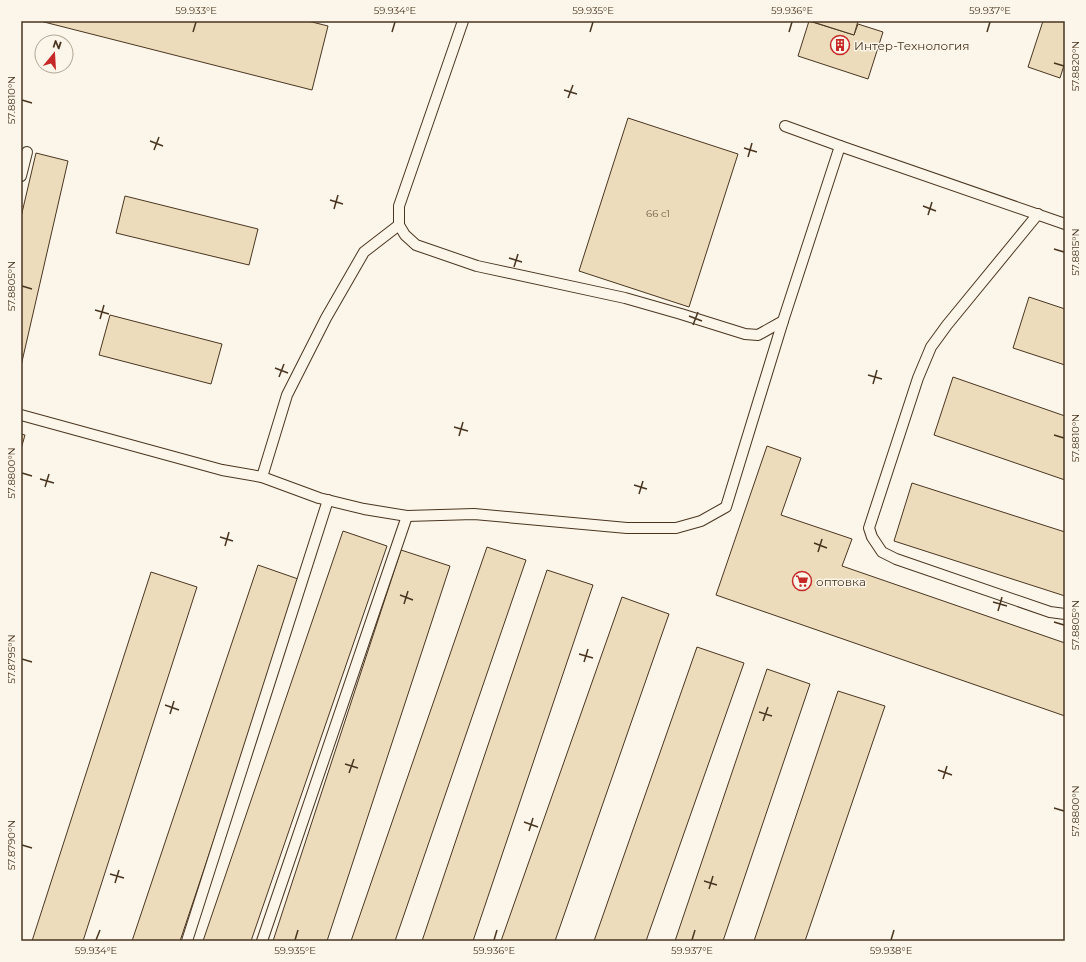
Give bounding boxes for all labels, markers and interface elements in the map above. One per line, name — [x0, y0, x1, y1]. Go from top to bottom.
text: 59.933°E — [175, 4, 217, 17]
text: 59.934°E — [374, 4, 417, 17]
text: 59.935°E — [572, 4, 614, 17]
text: 59.936°E — [771, 4, 813, 17]
text: 59.937°E — [969, 4, 1011, 17]
north arrow — [34, 34, 74, 74]
building icon: Интер-Технология — [829, 34, 851, 56]
text: N — [51, 36, 63, 53]
place label: Интер-Технология — [854, 38, 969, 53]
text: 57.8820°N — [1069, 41, 1082, 91]
text: 57.8810°N — [5, 76, 18, 124]
house number: 66 с1 — [646, 207, 670, 220]
text: 57.8815°N — [1069, 228, 1082, 276]
text: 57.8805°N — [5, 261, 18, 311]
text: 57.8810°N — [1069, 414, 1082, 462]
text: 57.8800°N — [5, 447, 18, 499]
supermarket icon: оптовка — [791, 570, 813, 592]
place label: оптовка — [816, 574, 866, 589]
text: 57.8805°N — [1069, 600, 1082, 650]
text: 57.8795°N — [5, 634, 18, 684]
text: 57.8800°N — [1069, 785, 1082, 837]
text: 57.8790°N — [5, 820, 18, 870]
text: 59.934°E — [75, 944, 118, 957]
text: 59.935°E — [274, 944, 316, 957]
text: 59.936°E — [473, 944, 515, 957]
text: 59.937°E — [671, 944, 713, 957]
text: 59.938°E — [870, 944, 913, 957]

